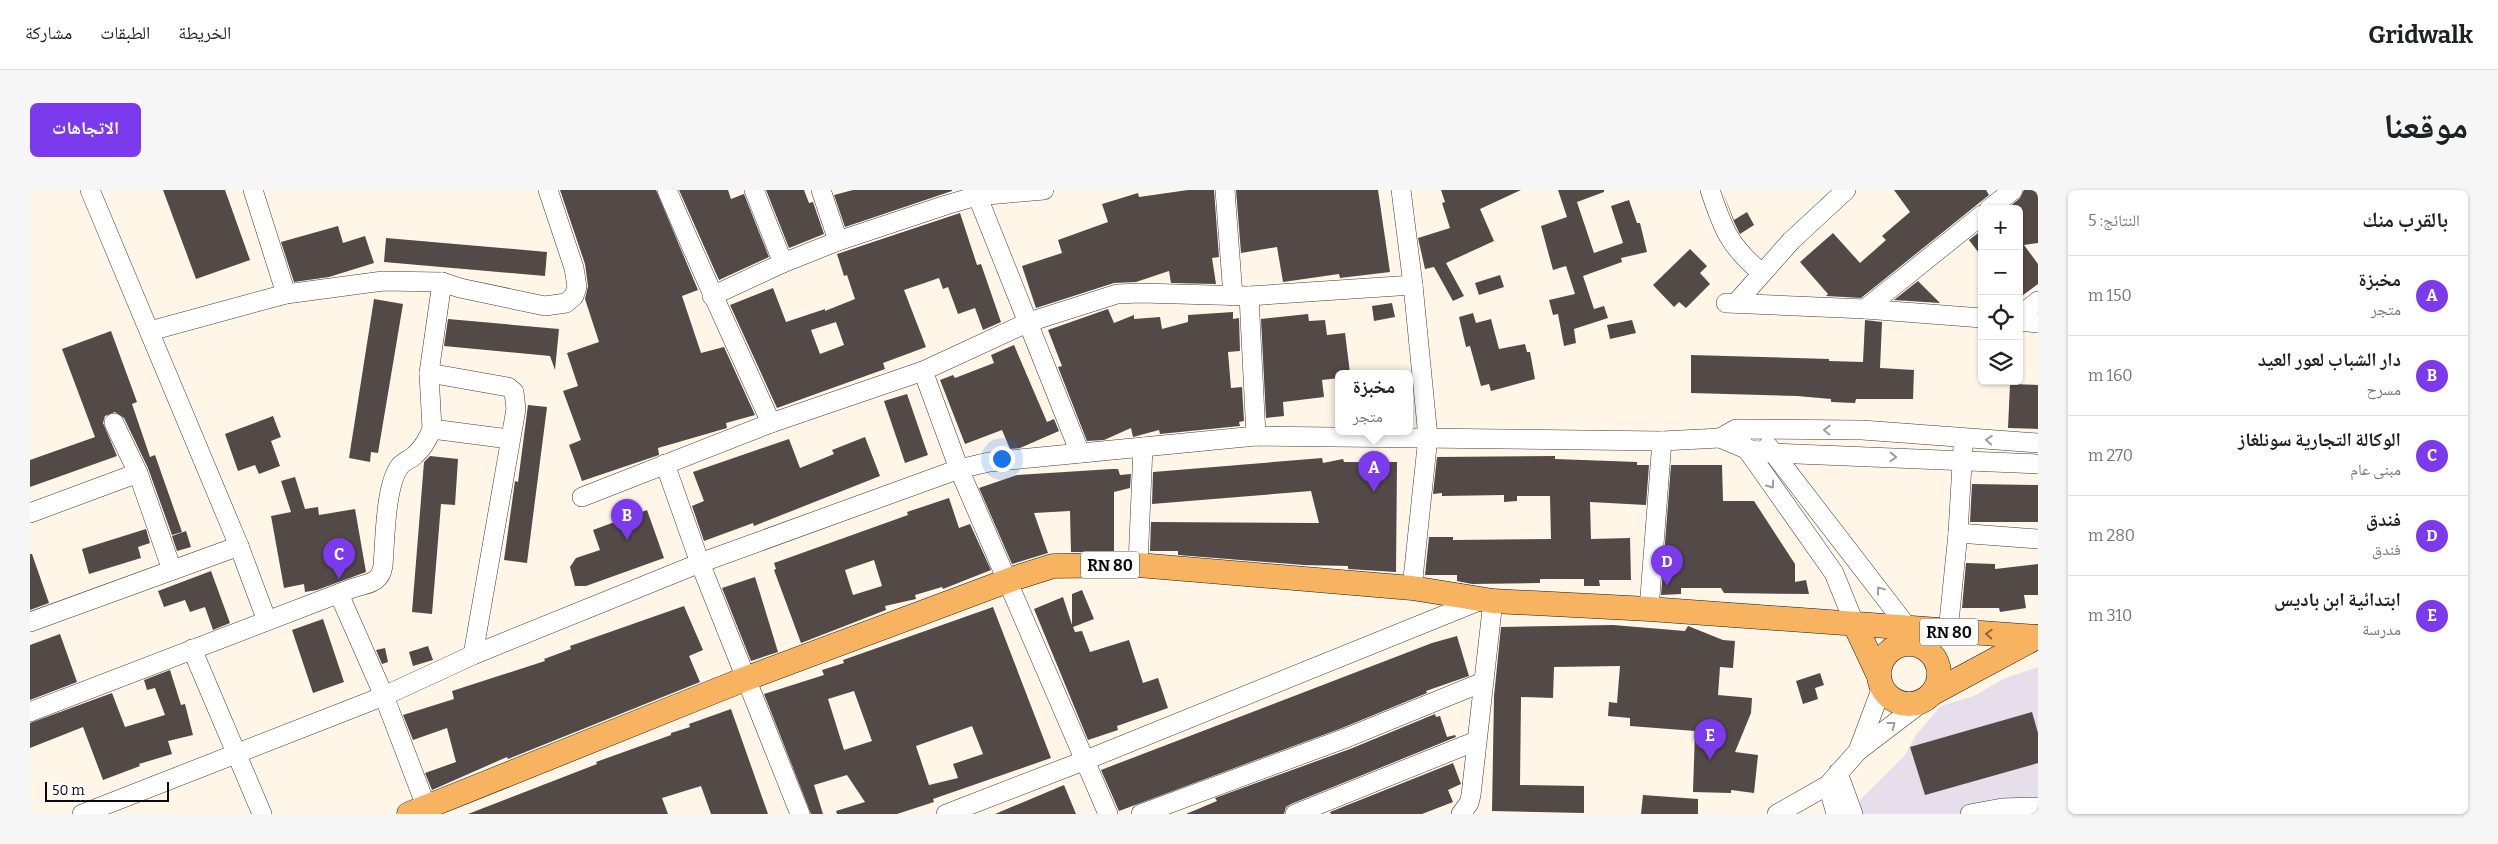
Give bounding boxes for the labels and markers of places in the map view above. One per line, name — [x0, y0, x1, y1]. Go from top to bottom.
pin: A — [1358, 451, 1390, 492]
pin: B — [611, 499, 643, 540]
pin: C — [323, 538, 355, 579]
pin: D — [1651, 545, 1683, 586]
pin: E — [1694, 719, 1726, 760]

